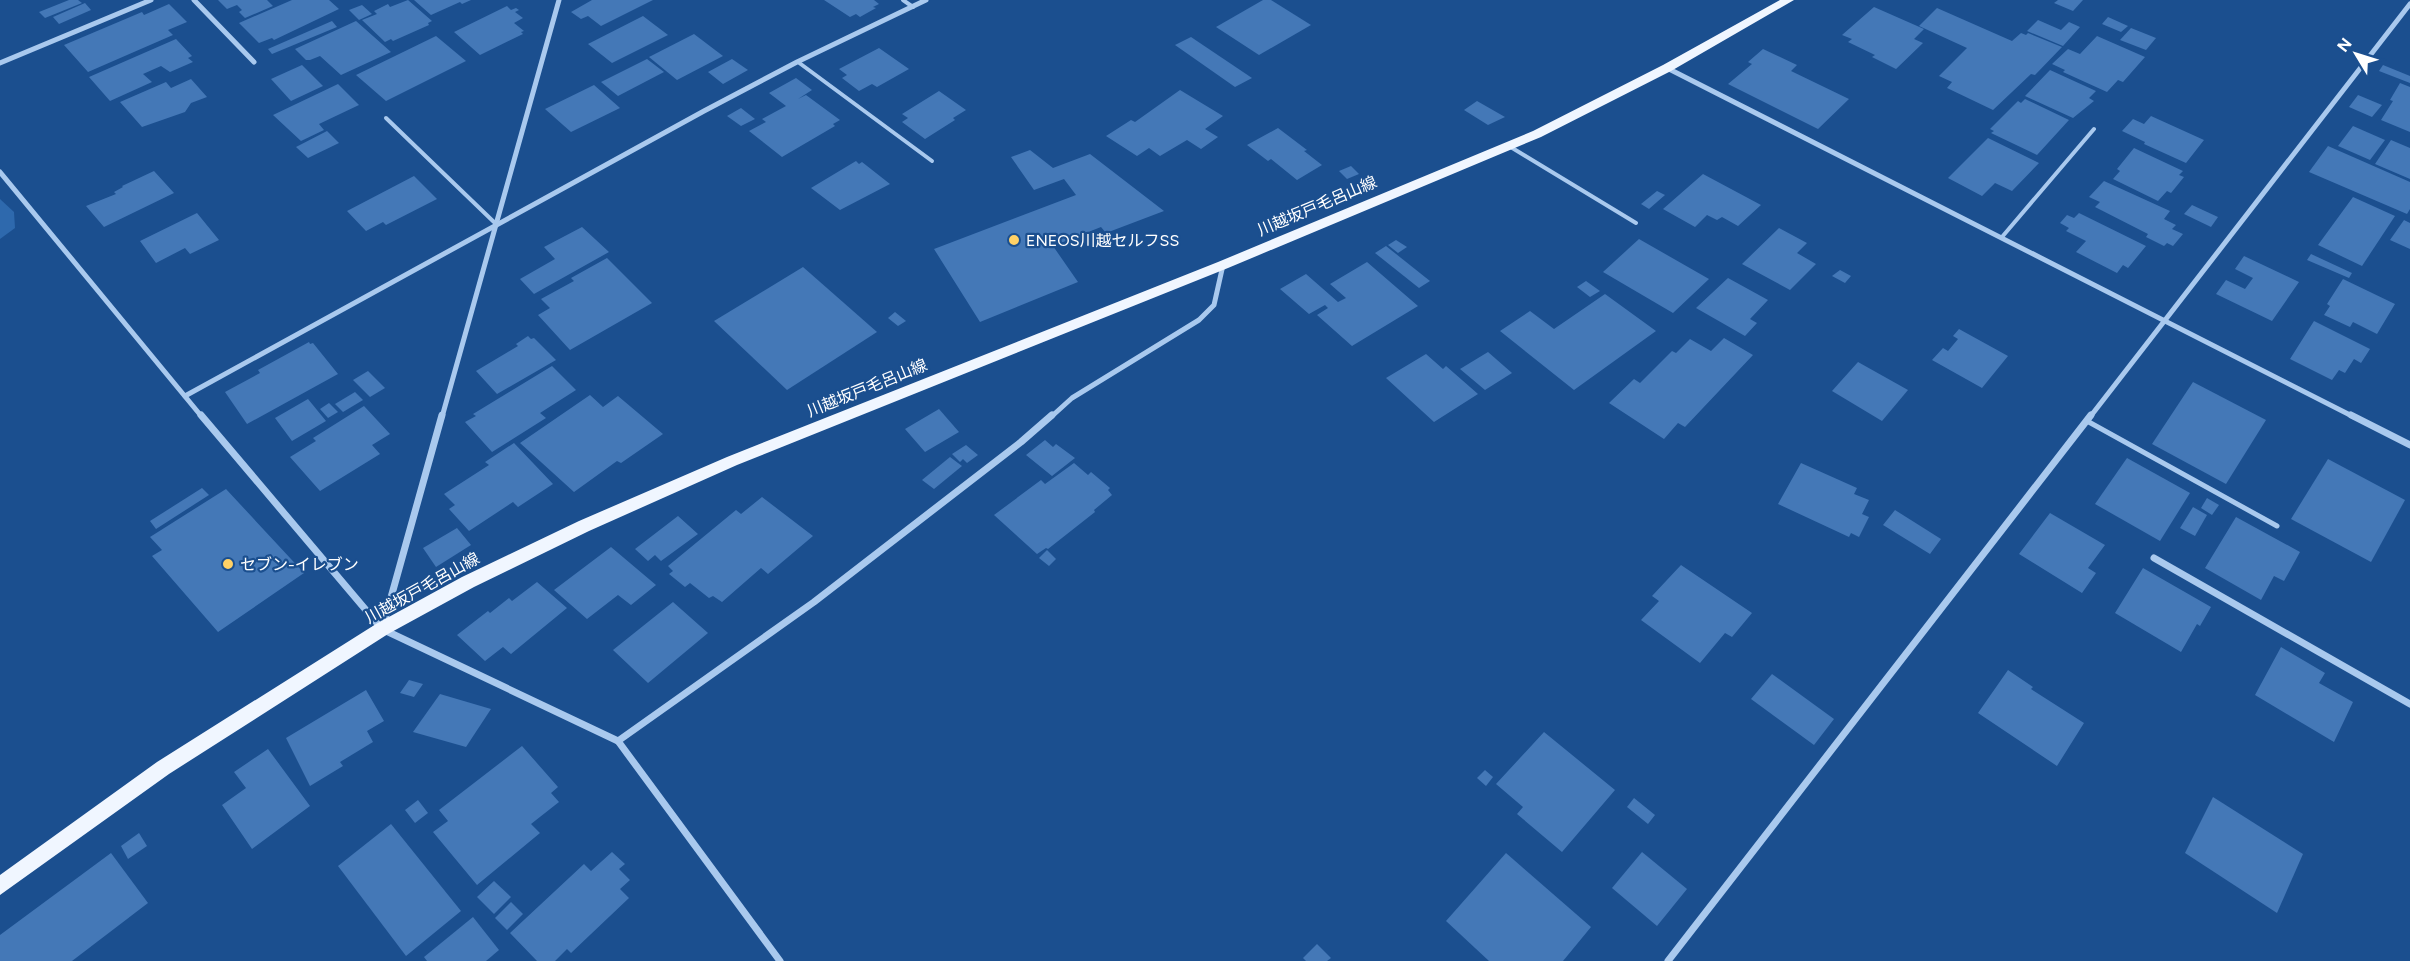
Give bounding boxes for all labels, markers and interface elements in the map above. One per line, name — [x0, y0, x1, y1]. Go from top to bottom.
north arrow — [2326, 24, 2386, 84]
text: N — [2333, 34, 2356, 56]
street label: 川越坂戸毛呂山線 — [1254, 172, 1380, 240]
place label: ENEOS川越セルフSS — [1026, 231, 1179, 250]
marker: ENEOS川越セルフSS — [1007, 233, 1021, 247]
street label: 川越坂戸毛呂山線 — [804, 355, 930, 421]
street label: 川越坂戸毛呂山線 — [361, 549, 483, 627]
place label: セブン-イレブン — [240, 555, 359, 574]
marker: セブン-イレブン — [221, 557, 235, 571]

